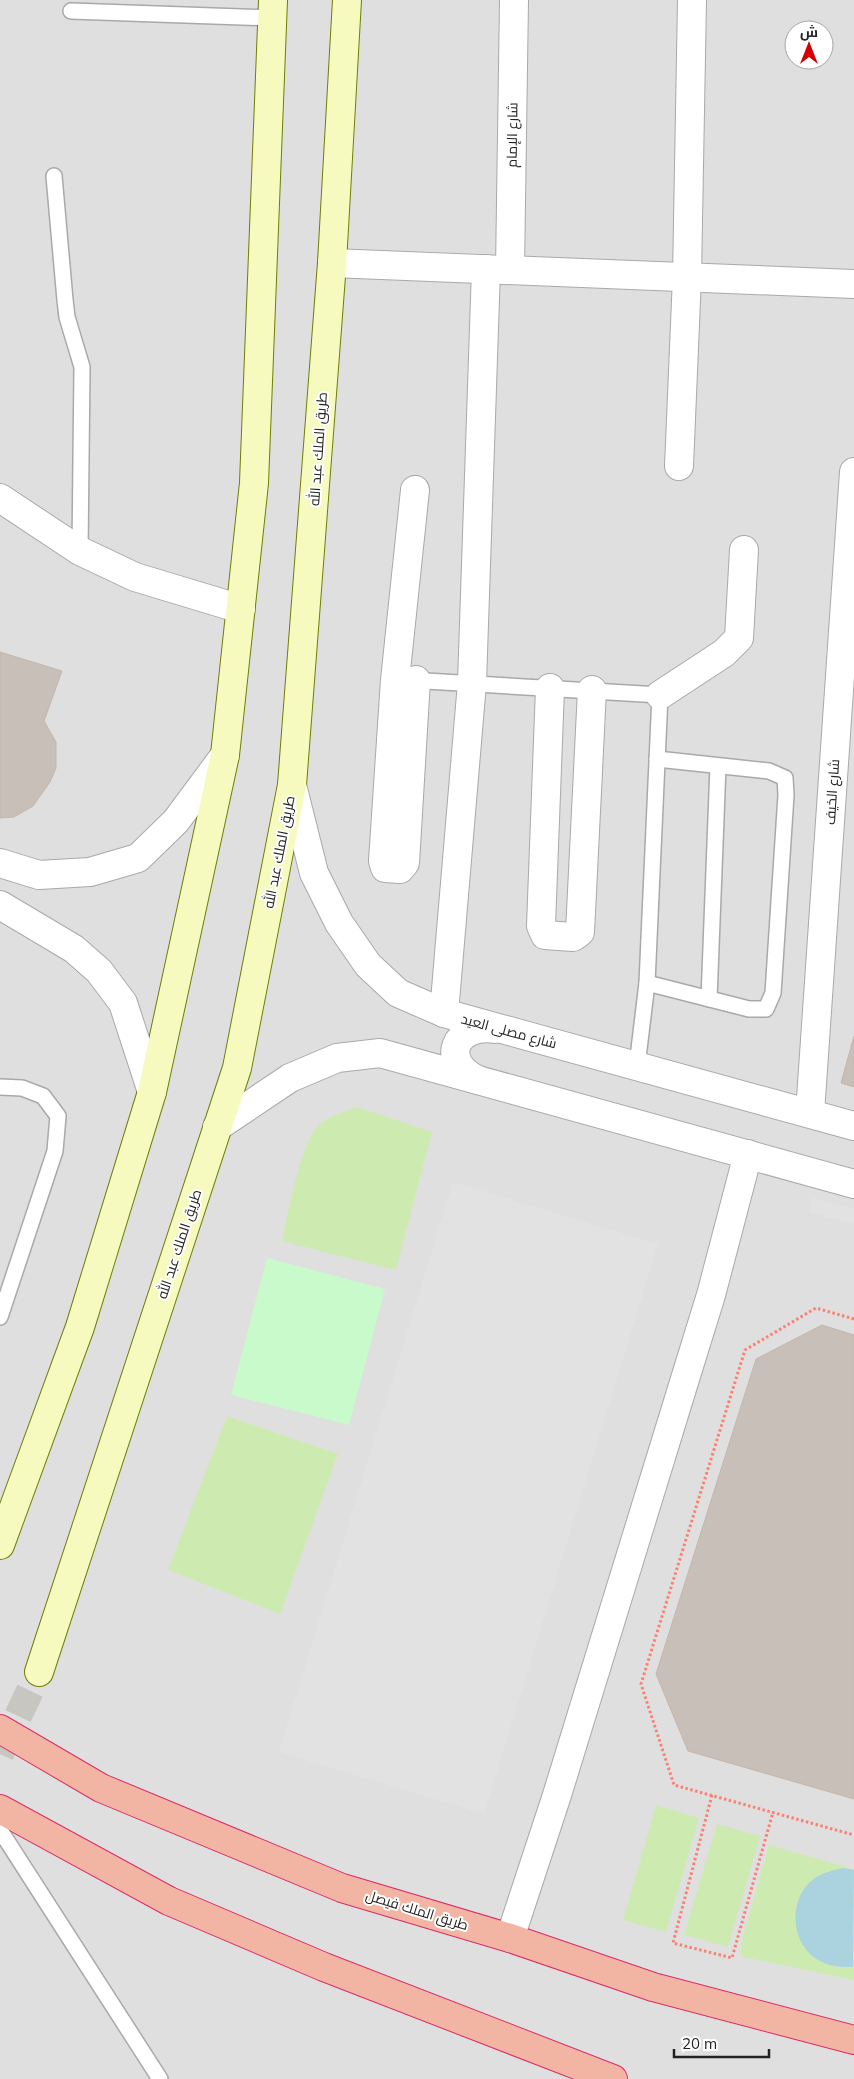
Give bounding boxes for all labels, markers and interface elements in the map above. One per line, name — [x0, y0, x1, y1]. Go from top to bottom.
north arrow — [784, 20, 834, 70]
text: ش — [800, 23, 818, 41]
street label: شارع الإمام — [502, 102, 523, 168]
street label: طريق الملك عبد الله — [305, 391, 331, 507]
street label: شارع الخيف — [821, 759, 843, 825]
street label: طريق الملك عبد الله — [259, 794, 299, 910]
street label: شارع مصلى العيد — [459, 1010, 559, 1052]
street label: طريق الملك عبد الله — [153, 1187, 205, 1301]
street label: طريق الملك فيصل — [363, 1886, 471, 1934]
scale bar — [674, 2026, 769, 2058]
text: 20 m — [682, 2034, 717, 2053]

